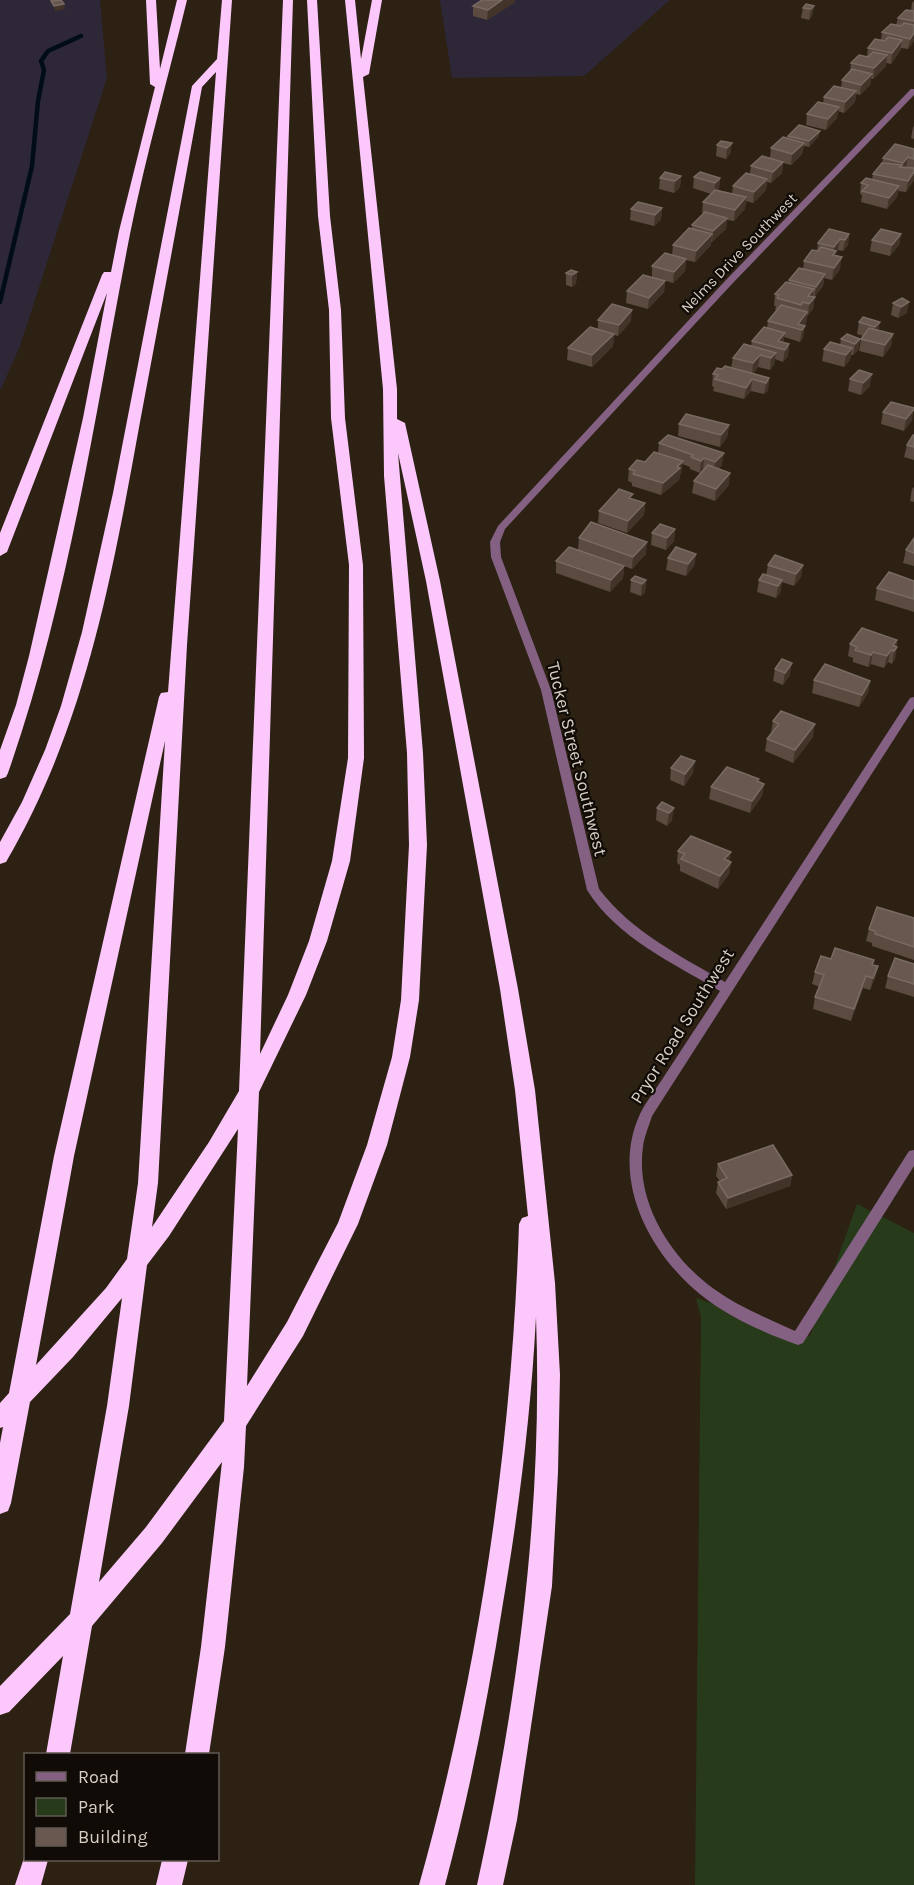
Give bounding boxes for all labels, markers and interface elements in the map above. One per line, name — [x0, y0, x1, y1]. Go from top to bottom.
street label: Nelms Drive Southwest — [677, 189, 801, 317]
street label: Tucker Street Southwest — [542, 660, 612, 859]
street label: Pryor Road Southwest — [625, 944, 739, 1108]
legend — [24, 1753, 219, 1861]
text: Road — [78, 1766, 119, 1788]
text: Park — [78, 1796, 115, 1818]
text: Building — [78, 1826, 148, 1848]

